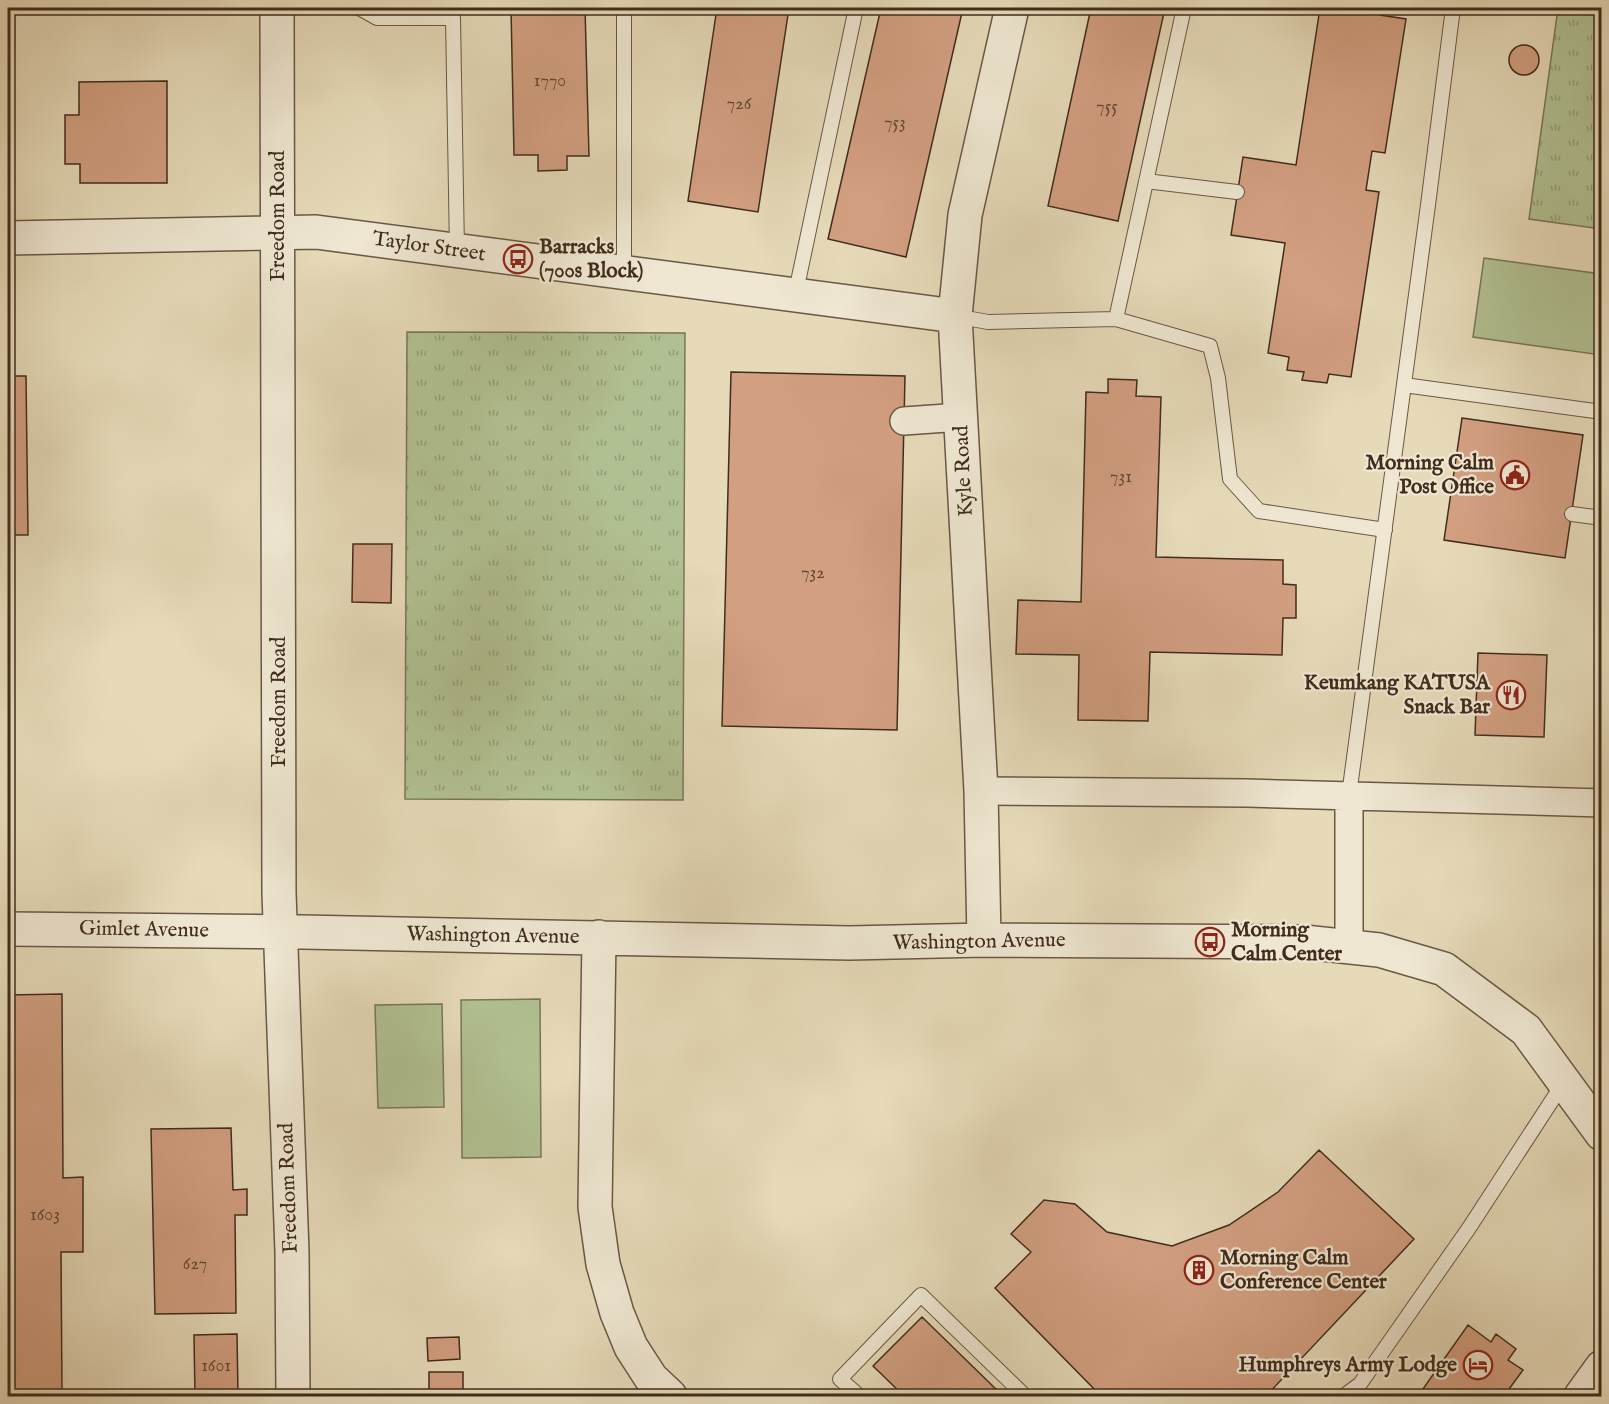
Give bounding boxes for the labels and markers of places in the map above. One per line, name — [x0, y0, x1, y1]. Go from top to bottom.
place label: Barracks (700s Block) — [539, 234, 643, 285]
bus stop icon: Barracks (700s Block) — [502, 243, 534, 275]
place label: Morning Calm Post Office — [1365, 450, 1495, 501]
public building icon: Morning Calm Post Office — [1499, 459, 1531, 491]
place label: Keumkang KATUSA Snack Bar — [1304, 670, 1492, 721]
restaurant icon: Keumkang KATUSA Snack Bar — [1495, 679, 1527, 711]
place label: Morning Calm Center — [1231, 917, 1342, 968]
bus stop icon: Morning Calm Center — [1194, 926, 1226, 958]
place label: Morning Calm Conference Center — [1220, 1245, 1387, 1296]
building icon: Morning Calm Conference Center — [1183, 1254, 1215, 1286]
hotel icon: Humphreys Army Lodge — [1462, 1349, 1494, 1381]
place label: Humphreys Army Lodge — [1238, 1352, 1457, 1379]

